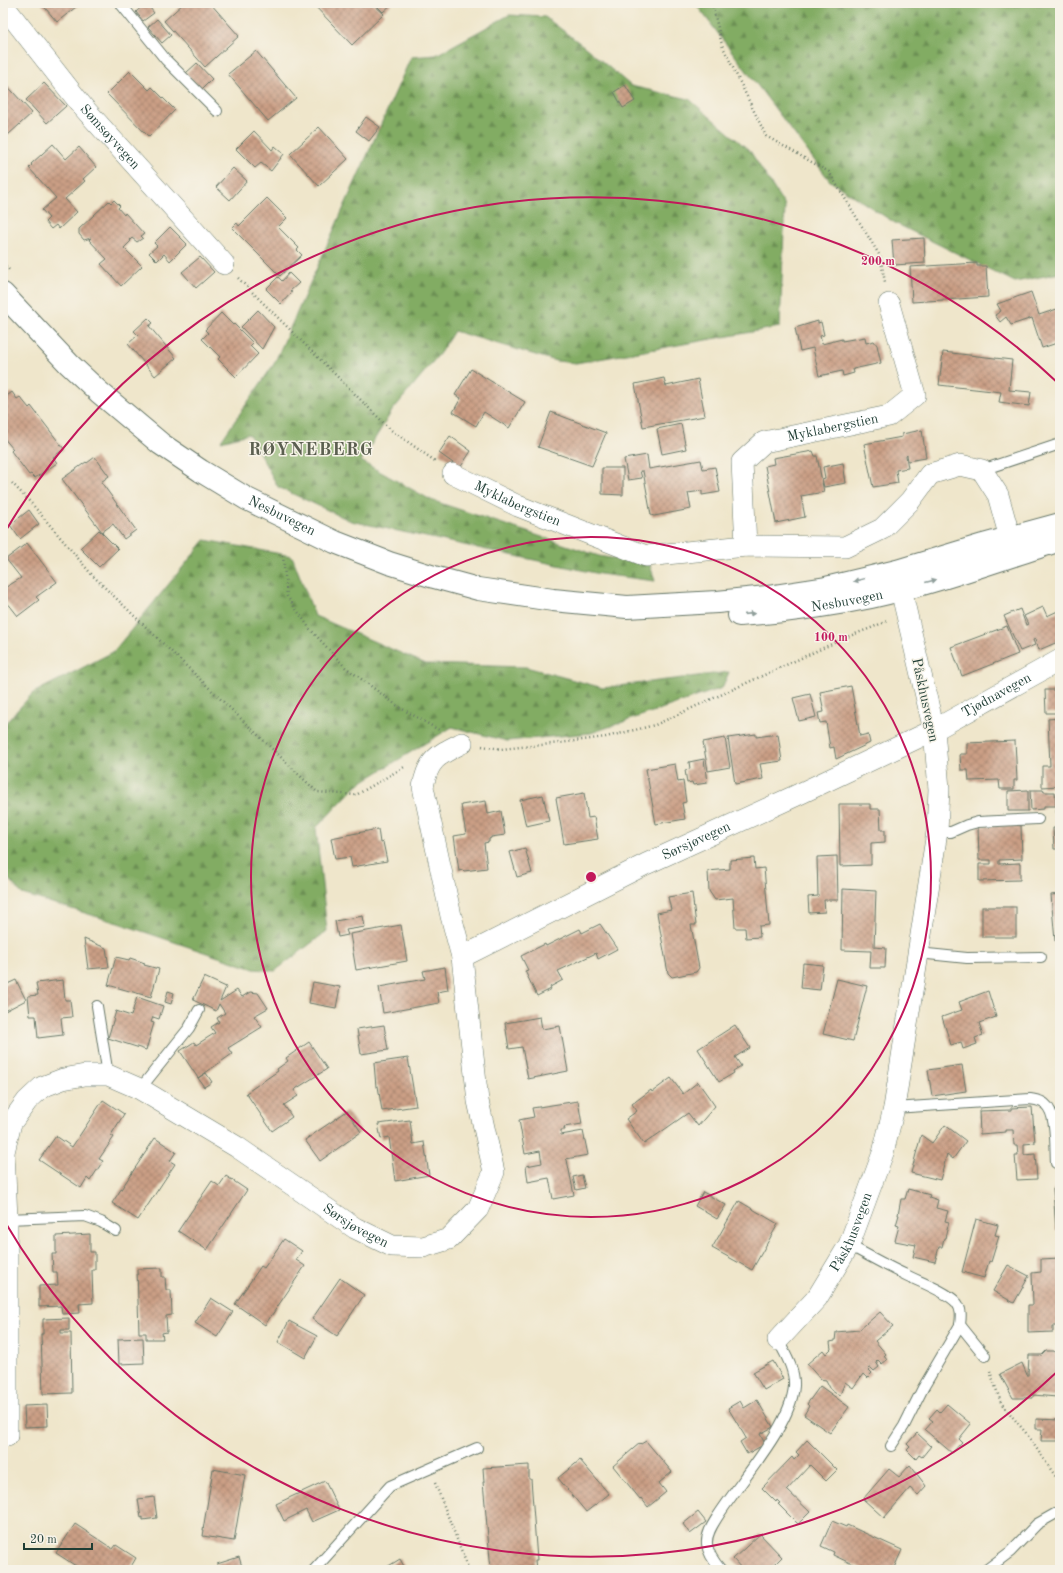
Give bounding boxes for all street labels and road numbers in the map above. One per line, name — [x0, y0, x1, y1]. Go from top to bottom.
street label: Sømsøyvegen — [77, 102, 143, 173]
street label: Myklabergstien — [786, 411, 880, 444]
street label: Myklabergstien — [472, 479, 563, 529]
street label: Nesbuvegen — [246, 494, 318, 538]
street label: Nesbuvegen — [810, 587, 885, 614]
street label: Påskhusvegen — [909, 657, 941, 744]
street label: Tjødnavegen — [959, 670, 1034, 720]
street label: Sørsjøvegen — [660, 819, 733, 863]
street label: Påskhusvegen — [828, 1190, 875, 1274]
street label: Sørsjøvegen — [320, 1201, 391, 1250]

